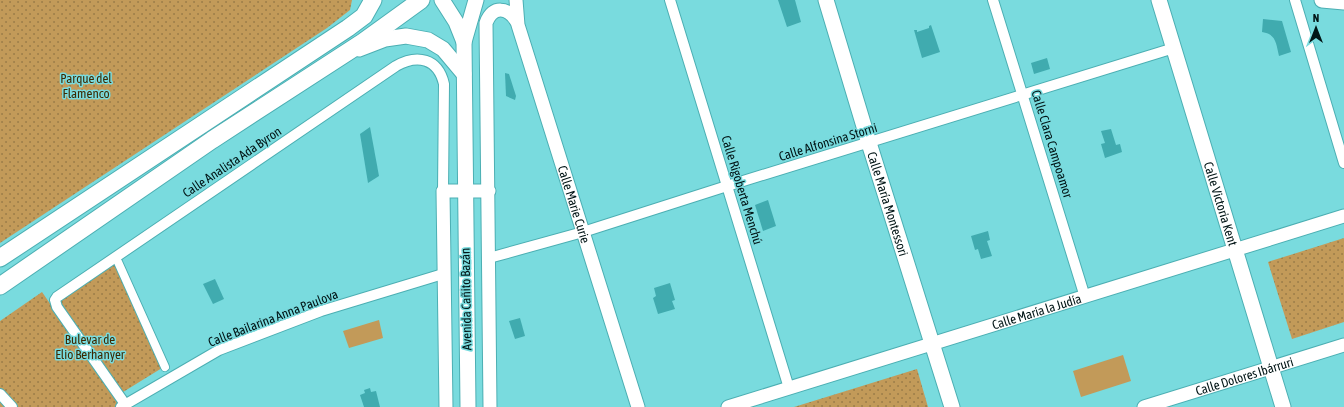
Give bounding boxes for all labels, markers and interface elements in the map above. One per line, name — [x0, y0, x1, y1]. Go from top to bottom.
north arrow — [1296, 8, 1336, 48]
text: N — [1313, 12, 1319, 24]
park label: Parque del Flamenco — [60, 71, 112, 101]
street label: Calle Clara Campoamor — [1028, 88, 1076, 200]
street label: Calle Alfonsina Storni — [777, 120, 879, 164]
street label: Calle Analista Ada Byron — [180, 123, 284, 201]
street label: Calle Rigoberta Menchú — [718, 134, 766, 246]
street label: Calle María Montessori — [865, 150, 912, 258]
street label: Calle Victoria Kent — [1201, 160, 1241, 248]
street label: Calle Marie Curie — [555, 164, 594, 245]
street label: Avenida Cañito Bazán — [458, 248, 474, 350]
street label: Calle Bailarina Anna Paulova — [206, 286, 340, 350]
street label: Calle María la Judía — [990, 290, 1083, 332]
park label: Bulevar de Elio Berhanyer — [55, 332, 125, 362]
street label: Calle Dolores Ibárruri — [1193, 354, 1295, 398]

